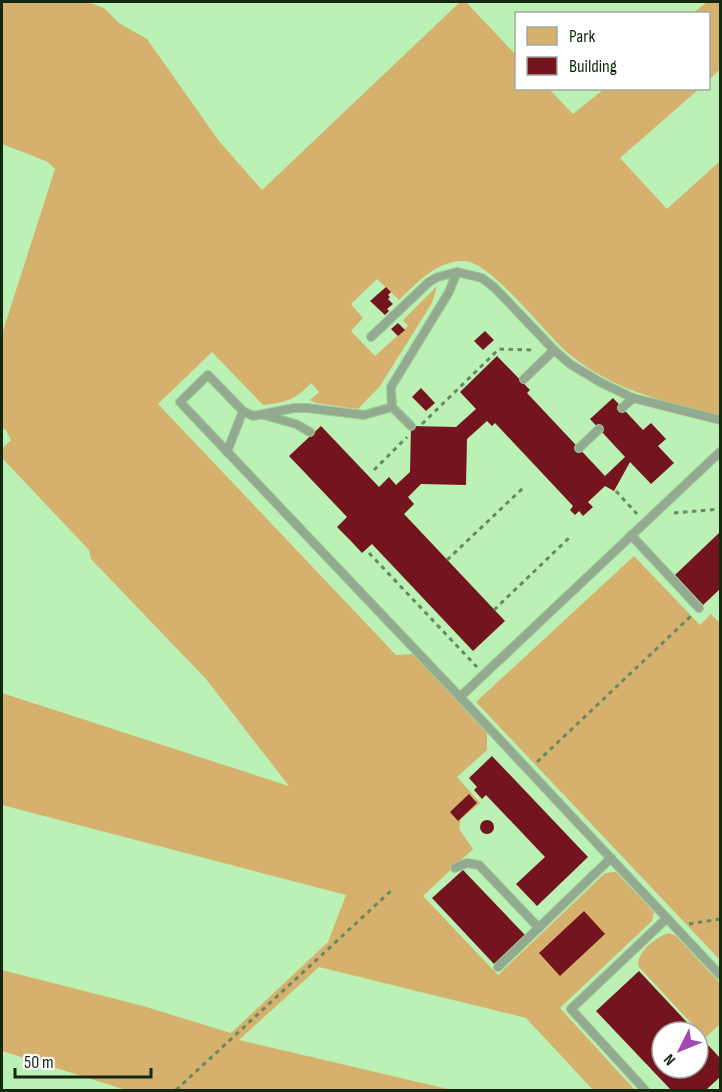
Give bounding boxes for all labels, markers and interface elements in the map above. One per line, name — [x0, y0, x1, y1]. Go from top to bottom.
legend — [515, 12, 710, 90]
text: Park — [569, 26, 595, 47]
text: Building — [569, 56, 617, 77]
north arrow — [650, 1020, 710, 1080]
scale bar — [15, 1041, 152, 1079]
text: N — [660, 1050, 680, 1069]
text: 50 m — [24, 1052, 54, 1073]

